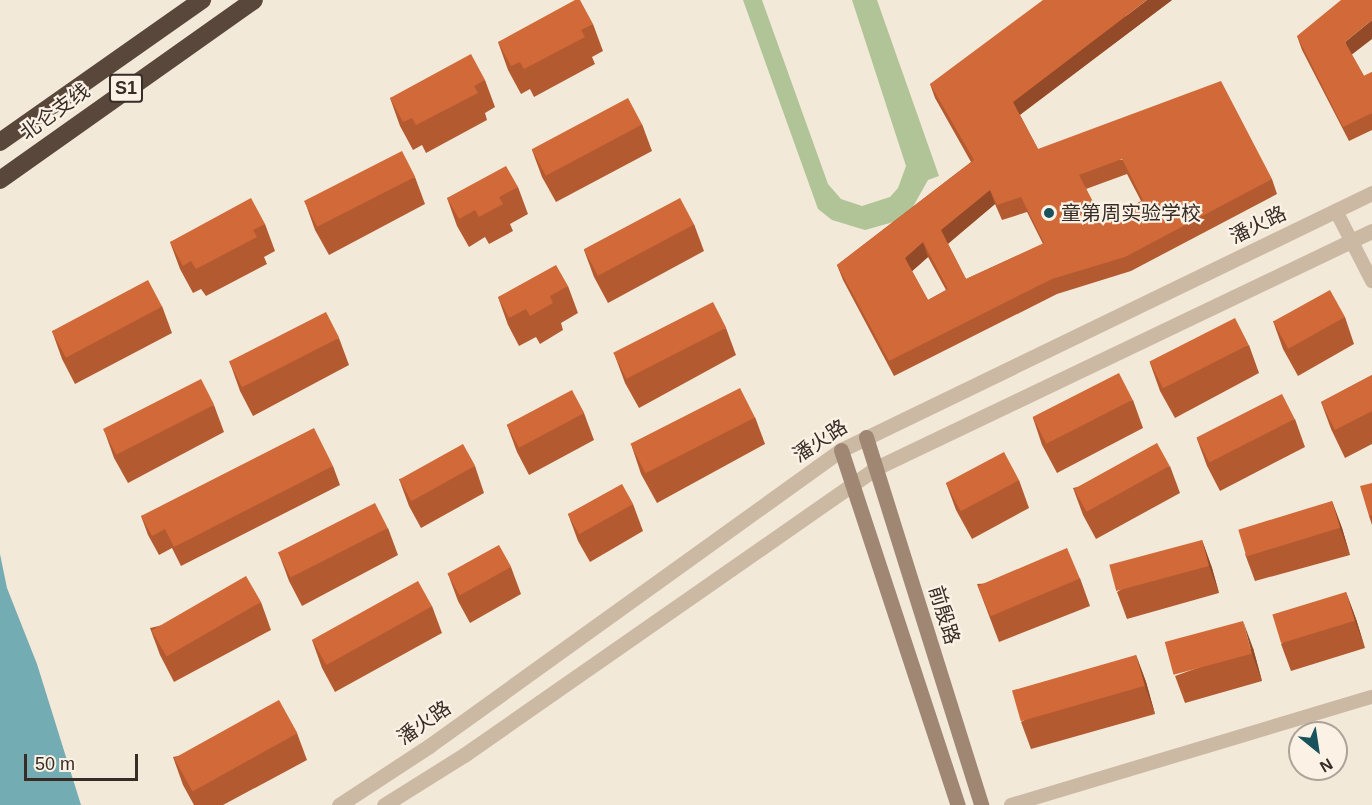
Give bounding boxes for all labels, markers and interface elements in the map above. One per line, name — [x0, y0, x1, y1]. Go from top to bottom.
road number: S1 — [108, 73, 144, 103]
street label: 北仑支线 — [16, 79, 94, 145]
place label: 童第周实验学校 — [1061, 201, 1201, 225]
street label: 潘火路 — [1226, 201, 1290, 249]
marker: 童第周实验学校 — [1042, 206, 1056, 220]
street label: 潘火路 — [788, 415, 852, 467]
street label: 前殷路 — [924, 583, 964, 647]
street label: 潘火路 — [393, 696, 455, 750]
north arrow — [1288, 721, 1348, 781]
scale bar — [27, 742, 141, 780]
text: 50 m — [35, 754, 75, 774]
text: N — [1317, 755, 1336, 776]

